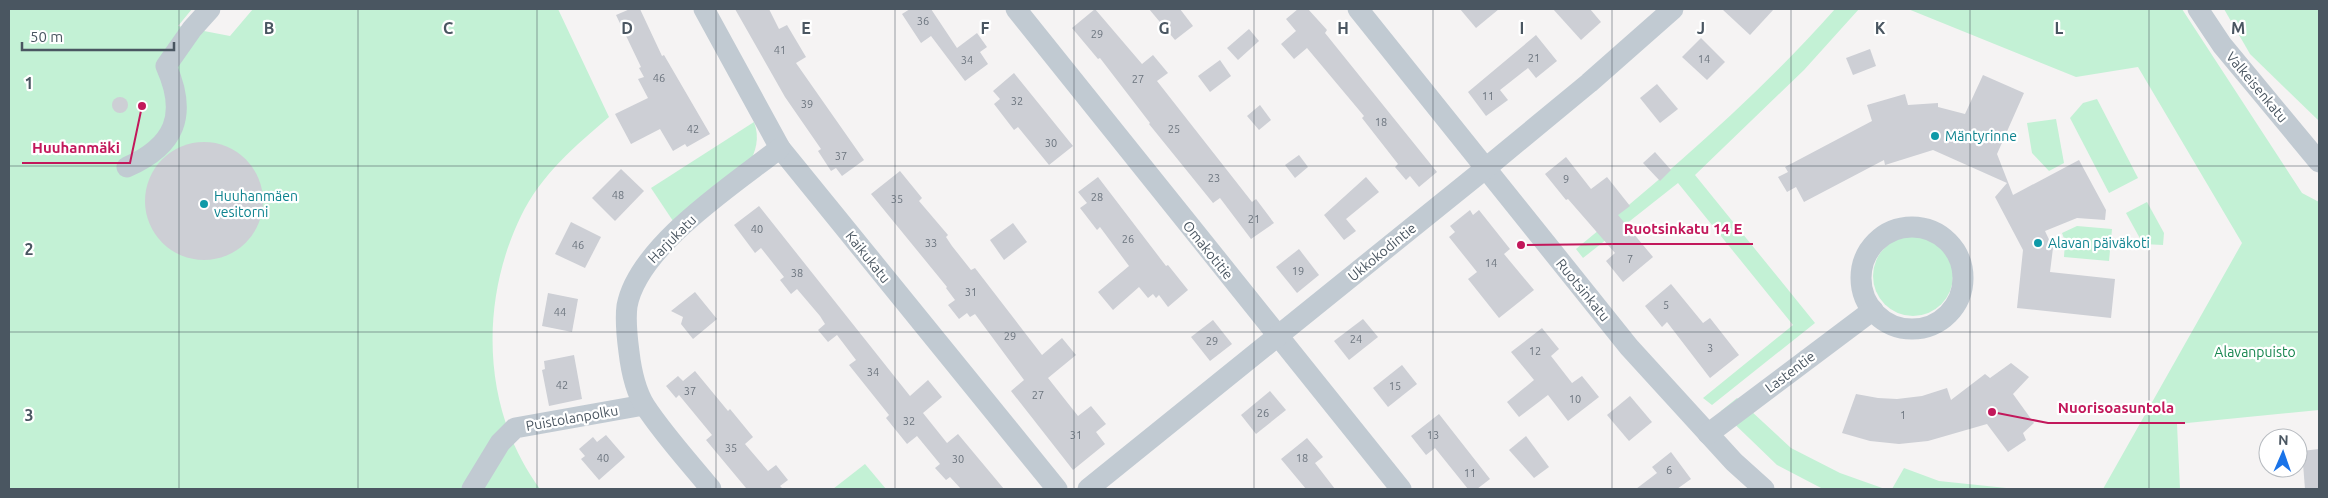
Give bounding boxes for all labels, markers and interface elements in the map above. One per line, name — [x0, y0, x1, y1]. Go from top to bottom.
house number: 36 — [917, 15, 929, 27]
text: B — [264, 19, 274, 37]
text: C — [443, 19, 453, 37]
text: D — [621, 19, 633, 37]
text: E — [801, 19, 811, 37]
text: F — [981, 19, 990, 37]
text: G — [1158, 19, 1170, 37]
text: H — [1337, 19, 1349, 37]
text: I — [1520, 19, 1524, 37]
text: J — [1697, 19, 1705, 37]
text: K — [1875, 19, 1886, 37]
text: L — [2055, 19, 2064, 37]
text: M — [2231, 19, 2245, 37]
scale bar — [22, 20, 175, 52]
text: 50 m — [30, 28, 63, 45]
house number: 29 — [1091, 28, 1103, 40]
house number: 41 — [774, 44, 786, 56]
street label: Valkeisenkatu — [2223, 49, 2291, 125]
house number: 21 — [1528, 52, 1540, 64]
house number: 14 — [1698, 53, 1710, 65]
house number: 34 — [961, 54, 973, 66]
house number: 46 — [653, 72, 665, 84]
house number: 27 — [1132, 73, 1144, 85]
text: 1 — [24, 74, 34, 92]
house number: 11 — [1482, 90, 1494, 102]
house number: 32 — [1011, 95, 1023, 107]
house number: 39 — [801, 98, 813, 110]
house number: 18 — [1375, 116, 1387, 128]
house number: 42 — [687, 123, 699, 135]
house number: 25 — [1168, 123, 1180, 135]
place label: Mäntyrinne — [1945, 128, 2017, 144]
marker: Mäntyrinne — [1929, 130, 1941, 142]
callout: Huuhanmäki — [22, 133, 130, 163]
house number: 30 — [1045, 137, 1057, 149]
text: Huuhanmäki — [32, 139, 120, 156]
house number: 37 — [835, 150, 847, 162]
house number: 23 — [1208, 172, 1220, 184]
house number: 9 — [1563, 173, 1569, 185]
place label: Huuhanmäen vesitorni — [214, 188, 298, 220]
house number: 48 — [612, 189, 624, 201]
house number: 28 — [1091, 191, 1103, 203]
house number: 35 — [891, 193, 903, 205]
marker: Huuhanmäen vesitorni — [198, 198, 210, 210]
street label: Harjukatu — [645, 212, 699, 266]
house number: 21 — [1248, 213, 1260, 225]
callout: Ruotsinkatu 14 E — [1614, 214, 1753, 244]
street label: Omakotitie — [1180, 218, 1236, 282]
street label: Ukkokodintie — [1345, 220, 1419, 284]
text: Ruotsinkatu 14 E — [1624, 220, 1742, 237]
house number: 40 — [751, 223, 763, 235]
street label: Kaikukatu — [842, 228, 894, 286]
house number: 26 — [1122, 233, 1134, 245]
place label: Alavan päiväkoti — [2048, 235, 2150, 251]
house number: 33 — [925, 237, 937, 249]
marker: Alavan päiväkoti — [2032, 237, 2044, 249]
house number: 46 — [572, 239, 584, 251]
text: 2 — [24, 240, 34, 258]
house number: 7 — [1627, 253, 1633, 265]
street label: Ruotsinkatu — [1553, 256, 1613, 324]
house number: 14 — [1485, 257, 1497, 269]
house number: 19 — [1292, 265, 1304, 277]
house number: 38 — [791, 267, 803, 279]
house number: 31 — [965, 286, 977, 298]
house number: 5 — [1663, 299, 1669, 311]
house number: 44 — [554, 306, 566, 318]
house number: 29 — [1004, 330, 1016, 342]
house number: 24 — [1350, 333, 1362, 345]
house number: 29 — [1206, 335, 1218, 347]
house number: 3 — [1707, 342, 1713, 354]
park label: Alavanpuisto — [2214, 344, 2296, 360]
house number: 12 — [1529, 345, 1541, 357]
street label: Lastentie — [1762, 348, 1818, 396]
house number: 34 — [867, 366, 879, 378]
house number: 42 — [556, 379, 568, 391]
house number: 15 — [1389, 380, 1401, 392]
house number: 37 — [684, 385, 696, 397]
house number: 27 — [1032, 389, 1044, 401]
house number: 10 — [1569, 393, 1581, 405]
callout: Nuorisoasuntola — [2048, 393, 2185, 423]
text: Nuorisoasuntola — [2058, 399, 2174, 416]
street label: Puistolanpolku — [525, 402, 619, 434]
text: 3 — [24, 406, 34, 424]
house number: 26 — [1257, 407, 1269, 419]
house number: 1 — [1900, 409, 1906, 421]
house number: 32 — [903, 415, 915, 427]
north arrow — [2258, 428, 2308, 478]
house number: 31 — [1070, 429, 1082, 441]
house number: 13 — [1427, 429, 1439, 441]
text: N — [2278, 432, 2289, 448]
house number: 35 — [725, 442, 737, 454]
house number: 40 — [597, 452, 609, 464]
house number: 18 — [1296, 452, 1308, 464]
house number: 30 — [952, 453, 964, 465]
house number: 6 — [1666, 464, 1672, 476]
house number: 11 — [1464, 467, 1476, 479]

